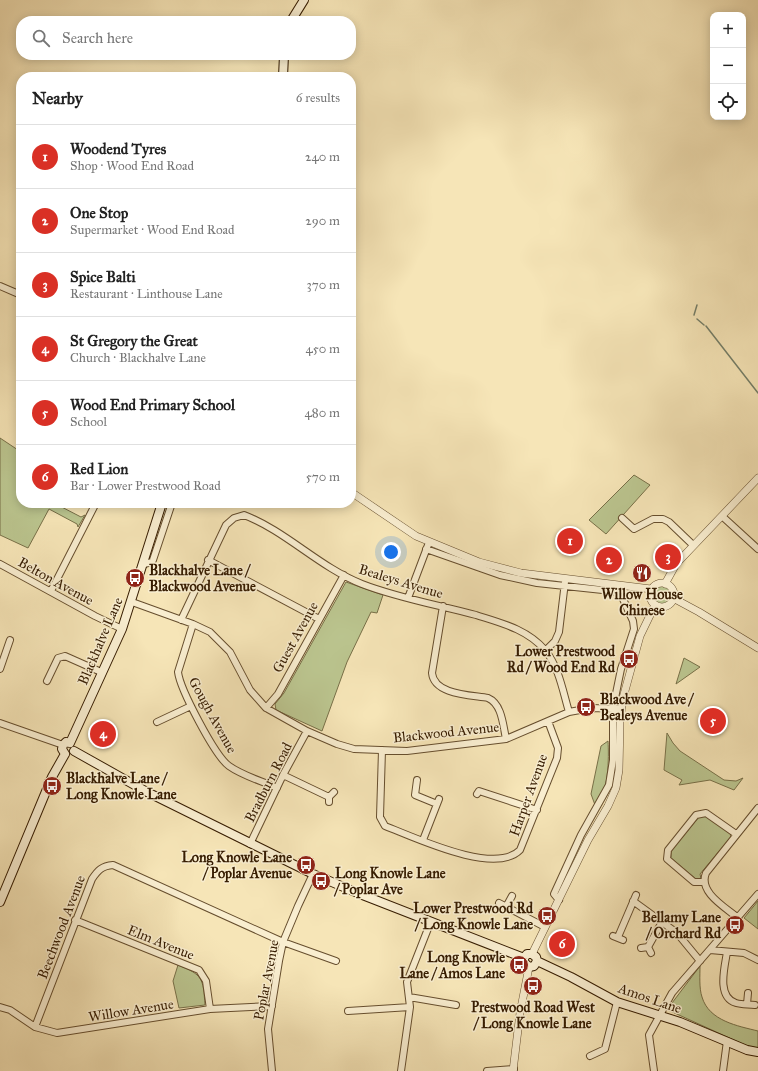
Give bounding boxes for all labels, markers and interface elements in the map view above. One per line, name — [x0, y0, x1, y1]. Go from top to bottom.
map controls — [710, 12, 746, 120]
button: + — [710, 12, 746, 48]
search box — [16, 16, 356, 60]
icon: search — [30, 27, 52, 49]
text: Search here — [62, 29, 133, 47]
button: − — [710, 48, 746, 84]
button: locate — [710, 84, 746, 120]
text: Nearby — [32, 88, 83, 109]
text: 6 results — [296, 90, 340, 106]
text: Woodend Tyres — [70, 140, 166, 158]
text: 1 — [42, 149, 48, 165]
text: 240 m — [305, 149, 340, 165]
text: Shop · Wood End Road — [70, 158, 194, 174]
text: One Stop — [70, 204, 128, 222]
text: 2 — [42, 213, 48, 229]
text: 290 m — [305, 213, 340, 229]
text: Supermarket · Wood End Road — [70, 222, 235, 238]
text: Spice Balti — [70, 268, 136, 286]
text: 3 — [42, 277, 48, 293]
text: 370 m — [307, 277, 340, 293]
text: Restaurant · Linthouse Lane — [70, 286, 223, 302]
text: St Gregory the Great — [70, 332, 198, 350]
text: 4 — [41, 341, 49, 357]
text: 450 m — [305, 341, 340, 357]
text: Church · Blackhalve Lane — [70, 350, 206, 366]
text: Wood End Primary School — [70, 396, 235, 414]
text: 5 — [42, 405, 48, 421]
text: 480 m — [305, 405, 340, 421]
text: School — [70, 414, 107, 430]
text: Red Lion — [70, 460, 128, 478]
text: 6 — [42, 469, 48, 485]
text: 570 m — [306, 469, 340, 485]
text: Bar · Lower Prestwood Road — [70, 478, 221, 494]
pin: 1 — [557, 526, 583, 556]
your location — [381, 542, 401, 562]
pin: 3 — [655, 542, 681, 572]
pin: 2 — [596, 545, 622, 575]
street label: Belton Avenue — [15, 554, 97, 609]
street label: Bealeys Avenue — [357, 561, 445, 602]
place label: Blackhalve Lane / Blackwood Avenue — [149, 562, 256, 595]
restaurant icon: Willow House Chinese — [631, 562, 653, 584]
bus stop icon: Blackhalve Lane / Blackwood Avenue — [124, 567, 146, 589]
place label: Willow House Chinese — [601, 586, 683, 619]
street label: Blackhalve Lane — [74, 595, 127, 688]
street label: Guest Avenue — [269, 599, 322, 676]
place label: Lower Prestwood Rd / Wood End Rd — [507, 643, 616, 676]
bus stop icon: Lower Prestwood Rd / Wood End Rd — [618, 648, 640, 670]
street label: Gough Avenue — [185, 674, 240, 756]
place label: Blackwood Ave / Bealeys Avenue — [600, 691, 695, 725]
bus stop icon: Blackwood Ave / Bealeys Avenue — [575, 696, 597, 718]
pin: 5 — [700, 706, 726, 736]
street label: Blackwood Avenue — [392, 718, 500, 747]
pin: 4 — [90, 719, 116, 749]
street label: Bradburn Road — [241, 739, 296, 825]
street label: Harper Avenue — [506, 752, 551, 839]
place label: Blackhalve Lane / Long Knowle Lane — [66, 770, 177, 804]
bus stop icon: Blackhalve Lane / Long Knowle Lane — [41, 775, 63, 797]
place label: Long Knowle Lane / Poplar Avenue — [181, 849, 292, 883]
bus stop icon: Long Knowle Lane / Poplar Avenue — [295, 854, 317, 876]
place label: Long Knowle Lane / Poplar Ave — [333, 865, 446, 899]
bus stop icon: Long Knowle Lane / Poplar Ave — [310, 870, 332, 892]
street label: Beechwood Avenue — [34, 873, 89, 982]
place label: Lower Prestwood Rd / Long Knowle Lane — [413, 900, 534, 934]
bus stop icon: Lower Prestwood Rd / Long Knowle Lane — [536, 905, 558, 927]
place label: Bellamy Lane / Orchard Rd — [642, 909, 722, 942]
bus stop icon: Bellamy Lane / Orchard Rd — [724, 914, 746, 936]
street label: Elm Avenue — [125, 921, 197, 964]
pin: 6 — [549, 929, 575, 959]
street label: Poplar Avenue — [250, 938, 283, 1022]
place label: Long Knowle Lane / Amos Lane — [399, 949, 505, 982]
bus stop icon: Long Knowle Lane / Amos Lane — [508, 954, 530, 976]
bus stop icon: Prestwood Road West / Long Knowle Lane — [522, 975, 544, 997]
street label: Amos Lane — [615, 979, 684, 1017]
street label: Willow Avenue — [87, 995, 175, 1026]
place label: Prestwood Road West / Long Knowle Lane — [471, 999, 595, 1033]

